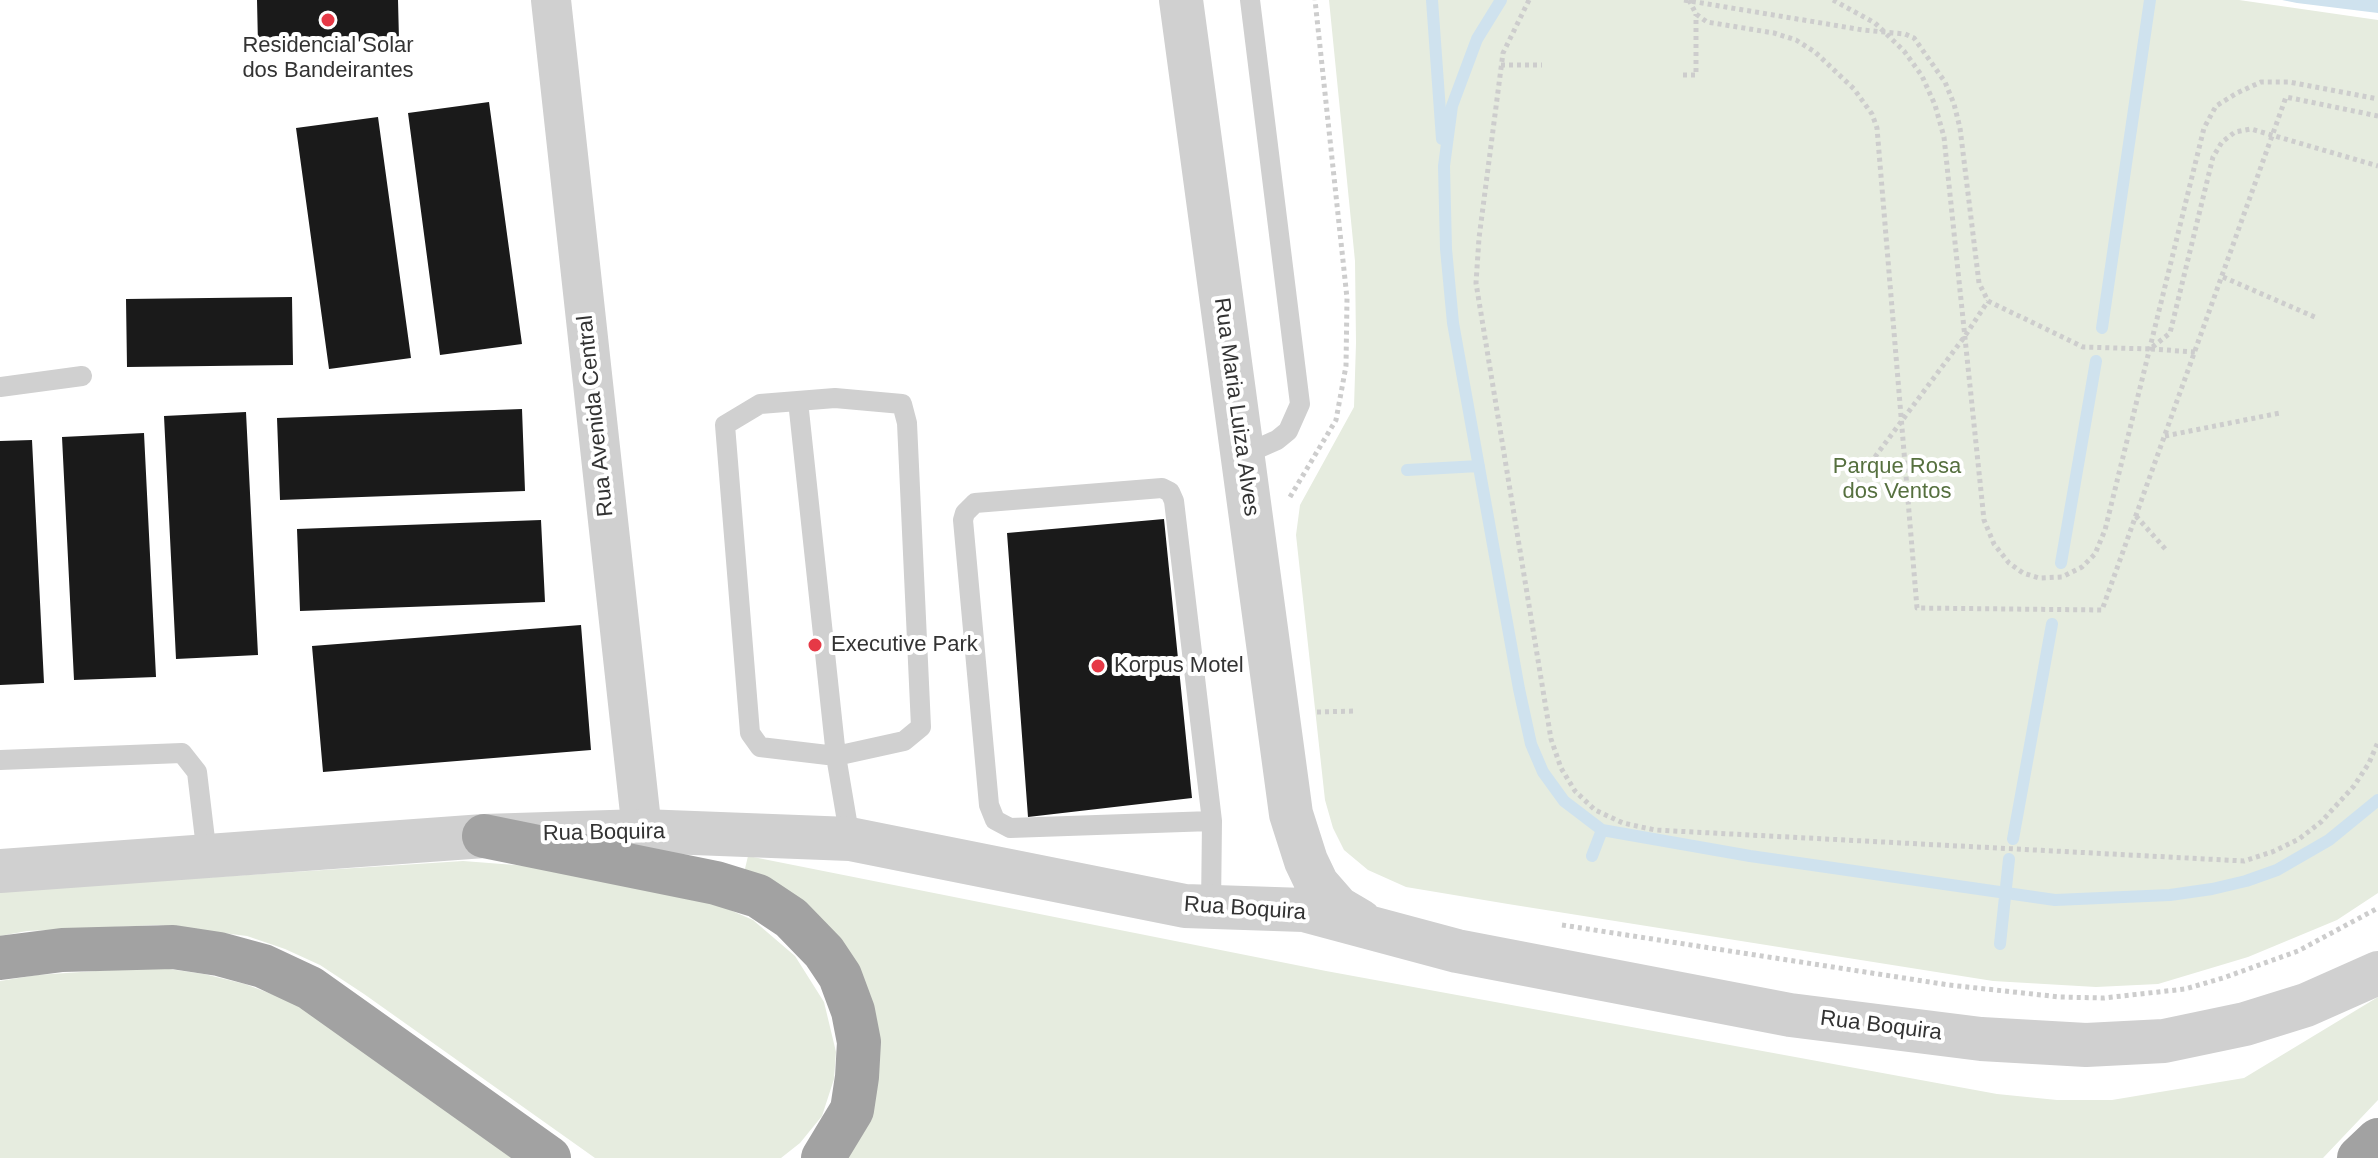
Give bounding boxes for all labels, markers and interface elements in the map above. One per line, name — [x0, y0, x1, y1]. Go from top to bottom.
marker: Residencial Solar dos Bandeirantes — [319, 11, 337, 29]
place label: Residencial Solar dos Bandeirantes — [242, 33, 414, 84]
street label: Rua Maria Luiza Alves — [1208, 296, 1264, 518]
street label: Rua Avenida Central — [572, 314, 620, 518]
park label: Parque Rosa dos Ventos — [1833, 454, 1961, 506]
place label: Executive Park — [831, 632, 978, 658]
marker: Executive Park — [806, 636, 824, 654]
place label: Korpus Motel — [1114, 653, 1244, 679]
marker: Korpus Motel — [1089, 657, 1107, 675]
street label: Rua Boquira — [543, 819, 665, 847]
street label: Rua Boquira — [1183, 892, 1307, 926]
street label: Rua Boquira — [1819, 1005, 1943, 1047]

